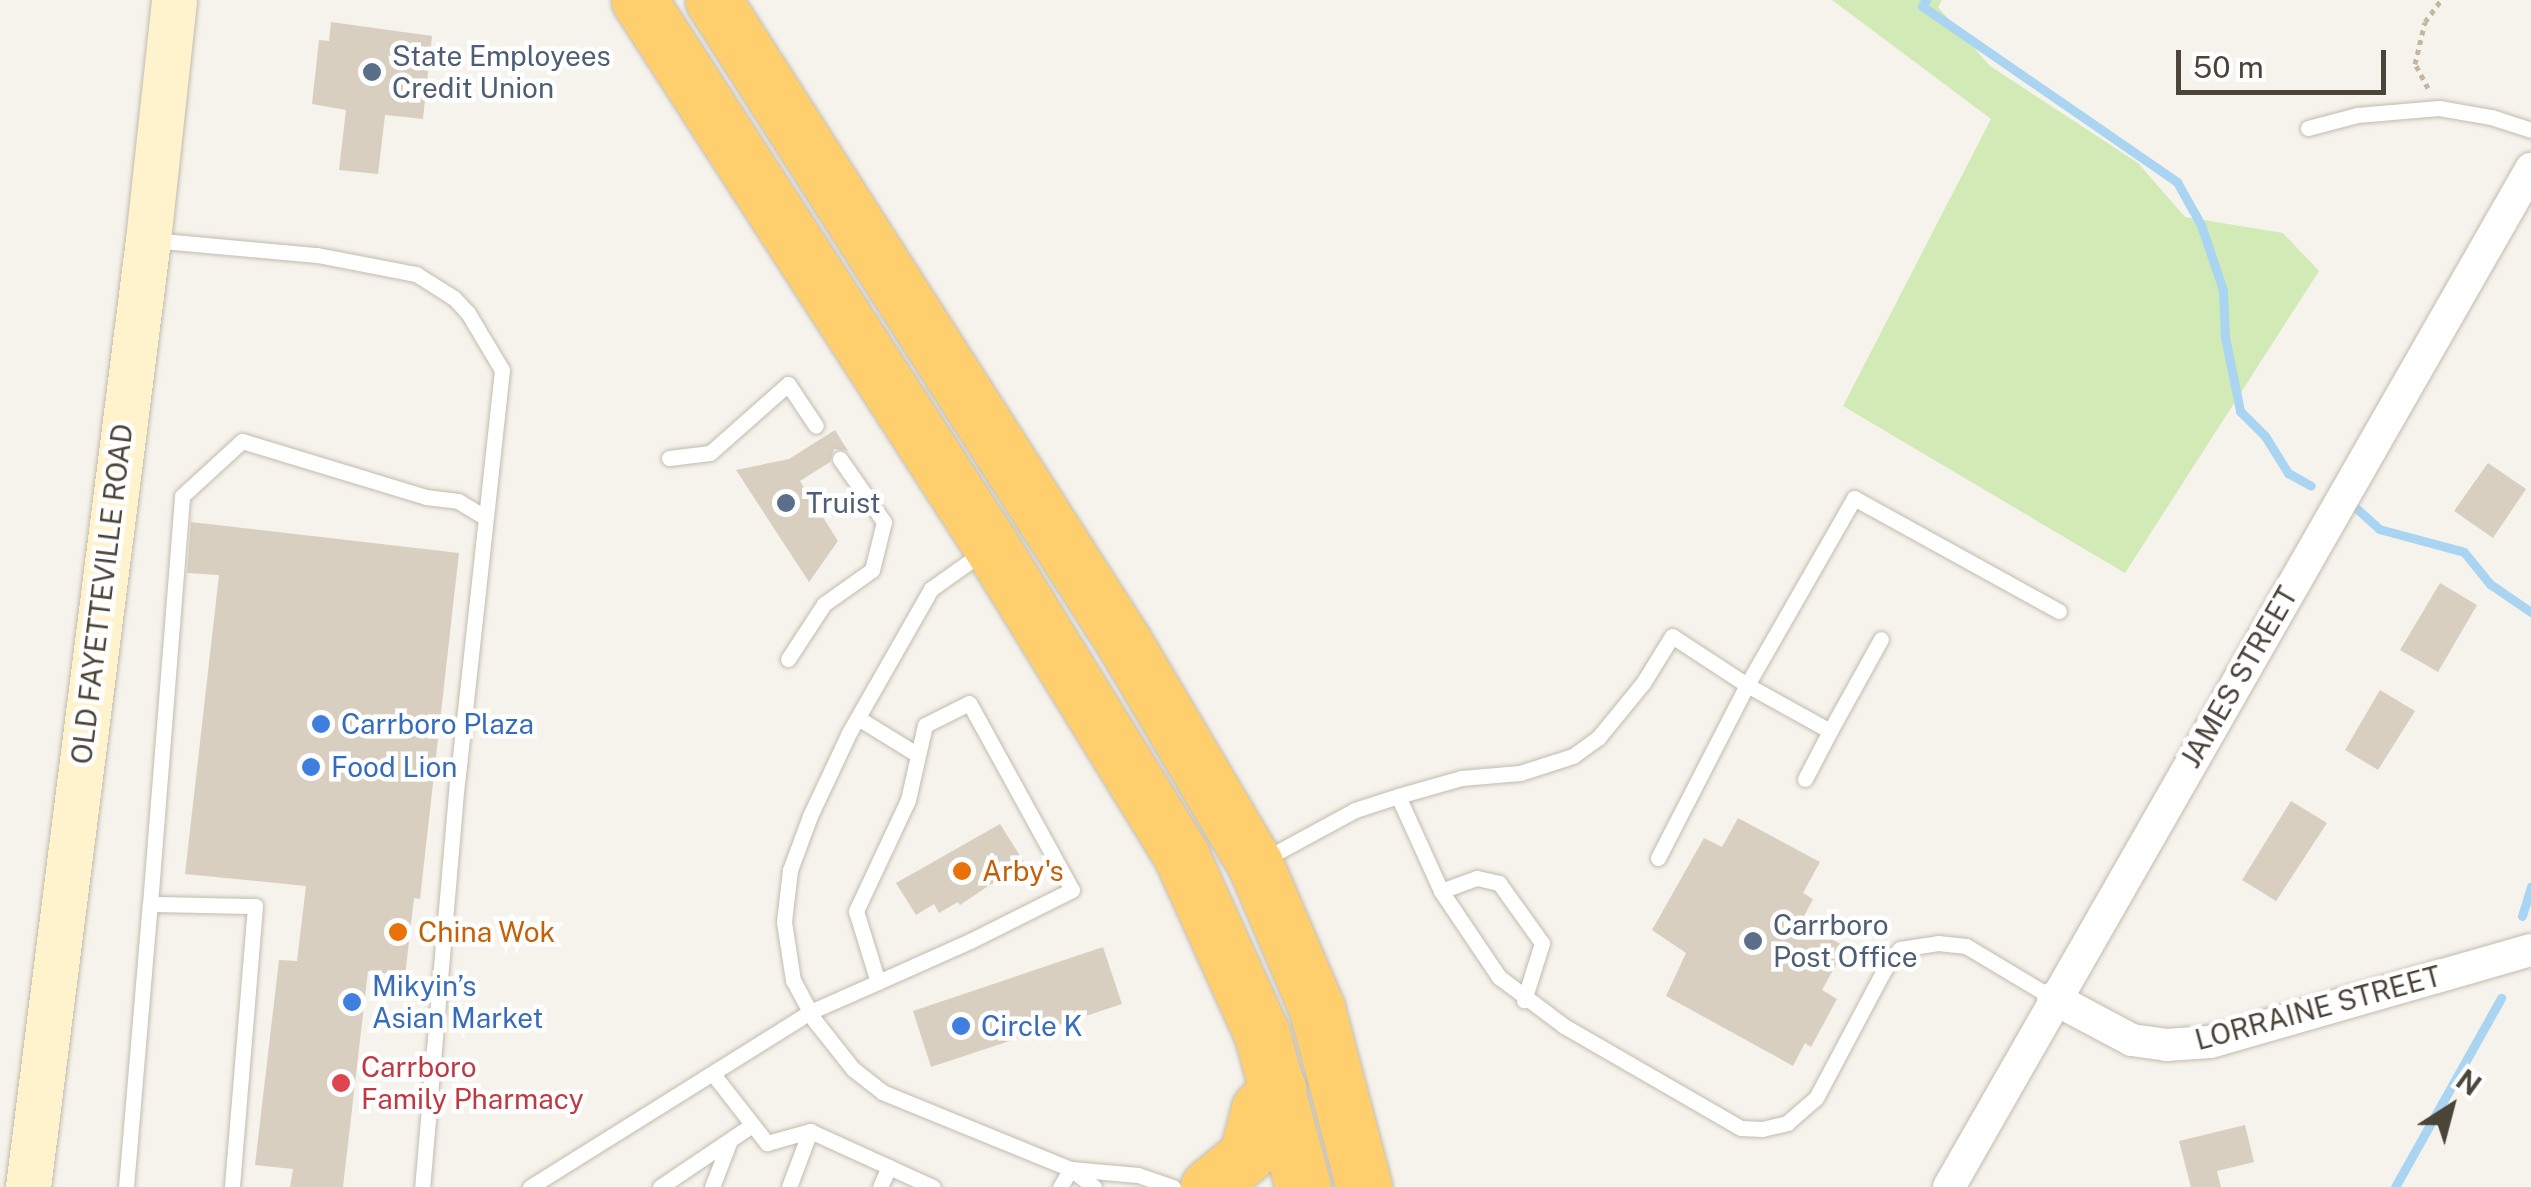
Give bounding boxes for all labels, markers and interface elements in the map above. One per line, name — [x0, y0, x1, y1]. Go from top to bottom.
scale bar — [2181, 30, 2391, 92]
place label: State Employees Credit Union — [392, 39, 611, 105]
text: 50 m — [2193, 49, 2264, 85]
marker: State Employees Credit Union — [361, 61, 383, 83]
street label: OLD FAYETTEVILLE ROAD — [64, 422, 140, 766]
place label: Truist — [806, 486, 881, 520]
marker: Truist — [775, 492, 797, 514]
street label: JAMES STREET — [2174, 580, 2304, 774]
place label: Carrboro Plaza — [341, 707, 534, 741]
marker: Carrboro Plaza — [310, 713, 332, 735]
place label: Food Lion — [331, 750, 457, 784]
marker: Food Lion — [300, 756, 322, 778]
place label: Arby's — [982, 854, 1064, 888]
marker: Arby's — [951, 860, 973, 882]
place label: Carrboro Post Office — [1773, 908, 1918, 974]
place label: China Wok — [418, 915, 556, 949]
marker: China Wok — [387, 921, 409, 943]
marker: Carrboro Post Office — [1742, 930, 1764, 952]
street label: LORRAINE STREET — [2191, 959, 2445, 1057]
place label: Mikyin’s Asian Market — [372, 969, 543, 1035]
marker: Mikyin’s Asian Market — [341, 991, 363, 1013]
place label: Circle K — [981, 1009, 1083, 1043]
marker: Circle K — [950, 1015, 972, 1037]
place label: Carrboro Family Pharmacy — [361, 1050, 584, 1116]
north arrow — [2401, 1057, 2501, 1157]
text: N — [2450, 1063, 2487, 1102]
marker: Carrboro Family Pharmacy — [330, 1072, 352, 1094]

